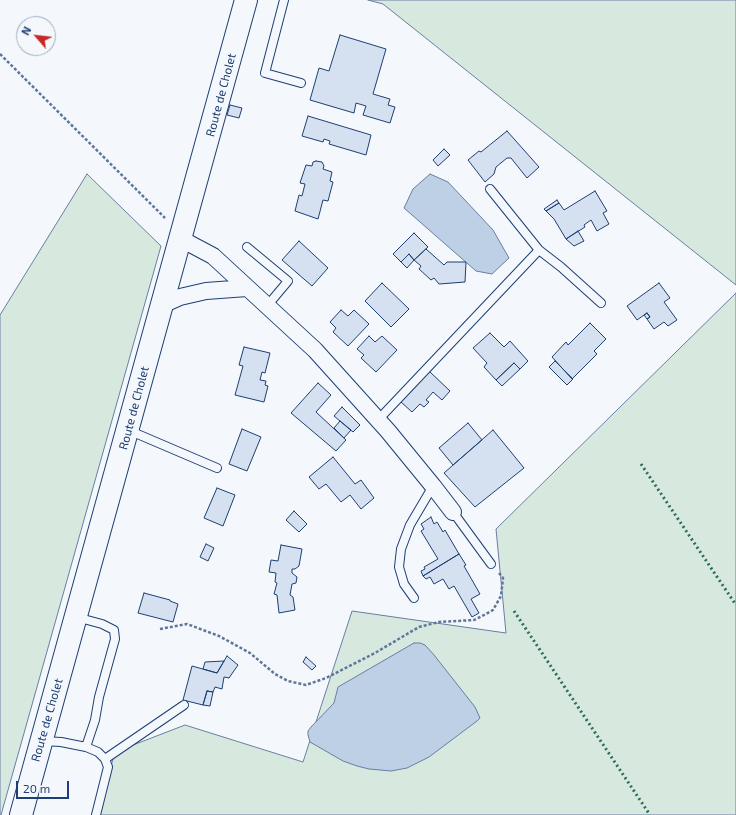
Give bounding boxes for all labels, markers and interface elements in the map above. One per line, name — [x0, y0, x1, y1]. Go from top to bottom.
north arrow — [16, 16, 56, 56]
text: N — [18, 24, 33, 37]
street label: Route de Cholet — [203, 52, 239, 138]
street label: Route de Cholet — [116, 365, 152, 451]
street label: Route de Cholet — [28, 677, 66, 763]
scale bar — [18, 773, 71, 799]
text: 20 m — [23, 781, 50, 795]

